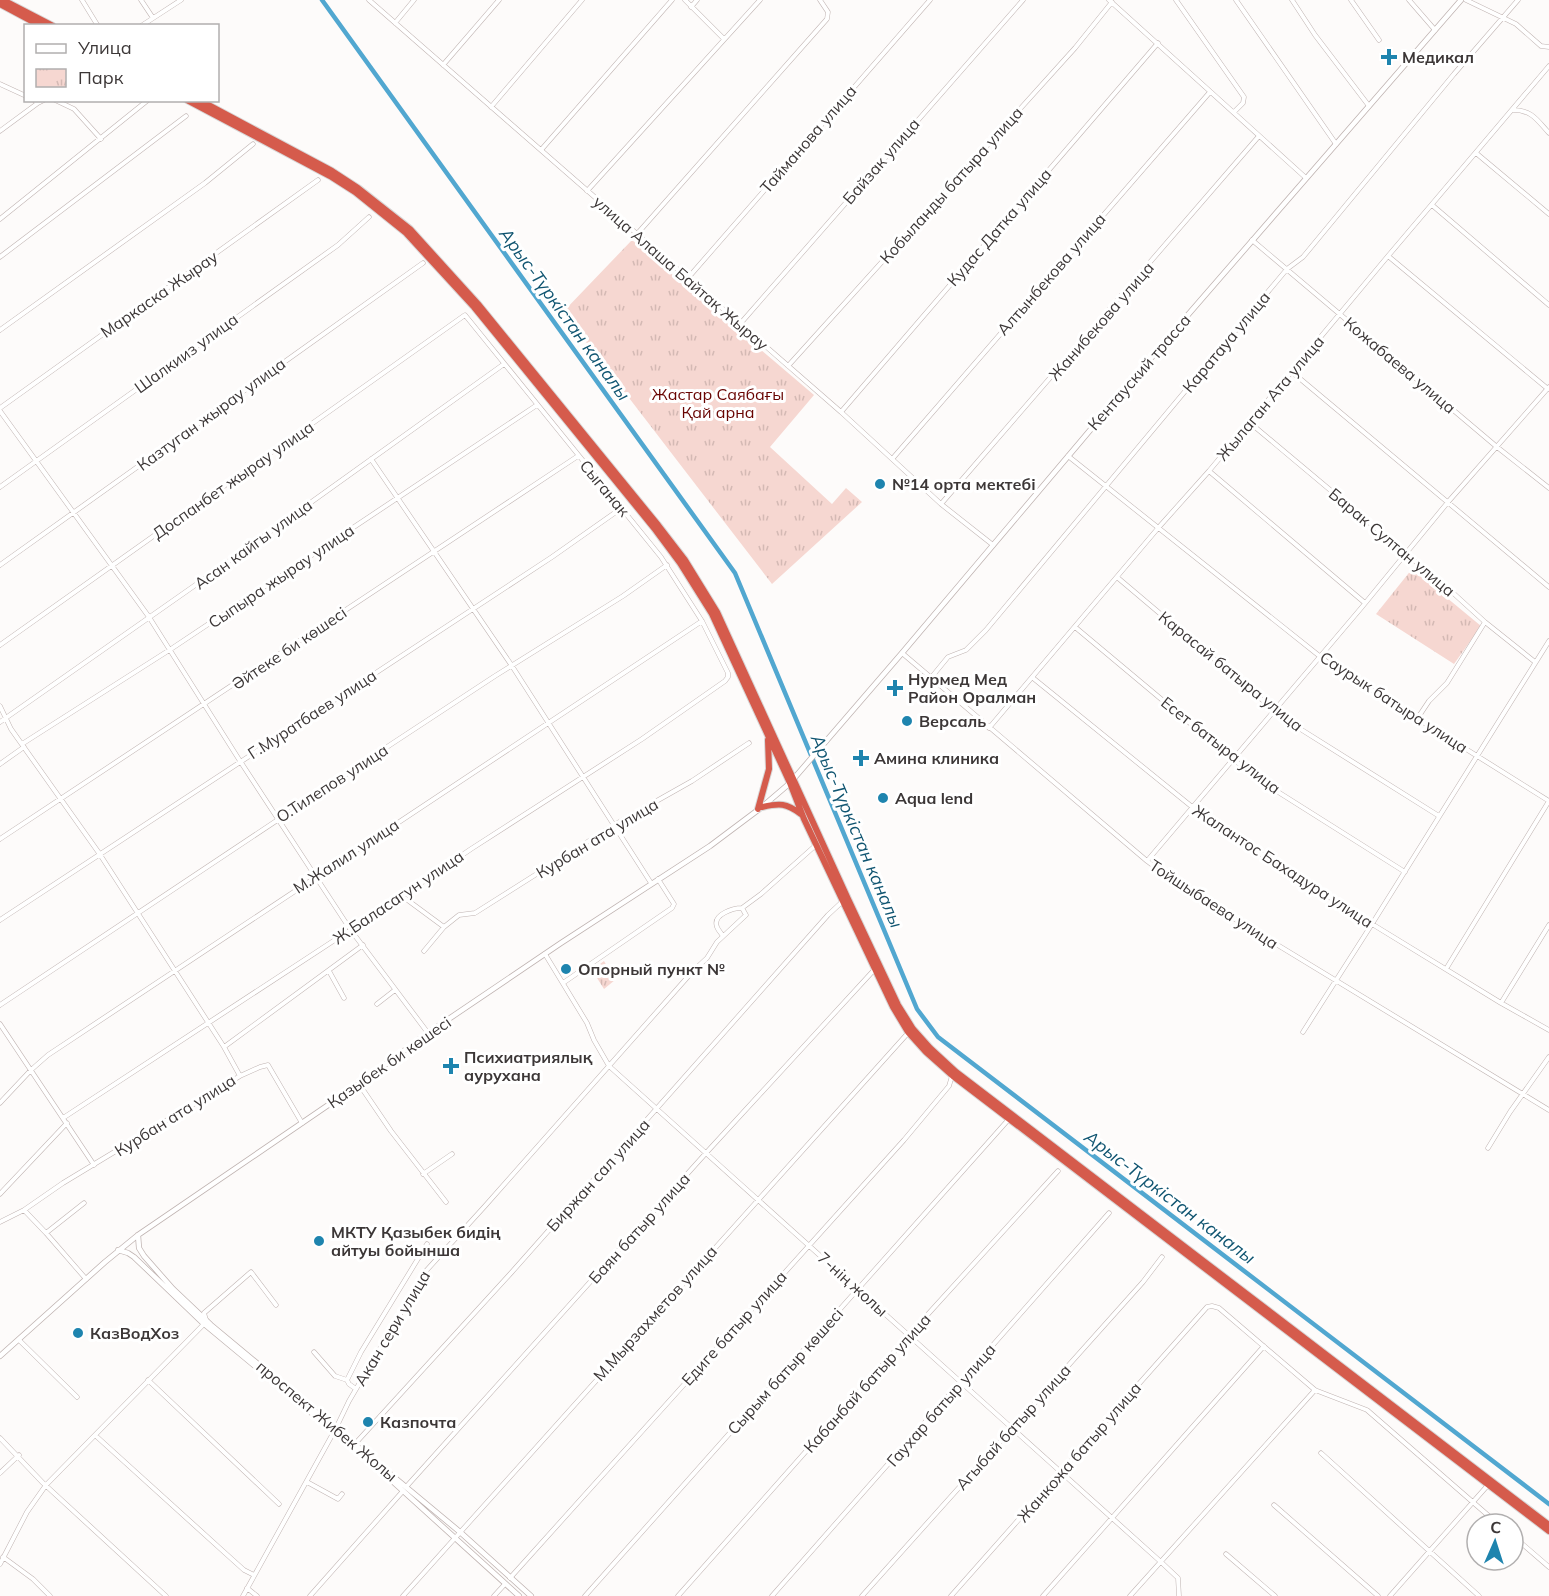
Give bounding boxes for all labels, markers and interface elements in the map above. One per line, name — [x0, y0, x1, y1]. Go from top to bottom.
legend — [24, 24, 219, 102]
text: Улица — [77, 36, 132, 59]
place label: Медикал — [1402, 47, 1474, 67]
marker: Медикал — [1380, 48, 1398, 66]
text: Парк — [78, 66, 124, 89]
street label: Тайманова улица — [756, 81, 860, 197]
street label: Кобыланды батыра улица — [875, 102, 1027, 268]
street label: Байзак улица — [838, 114, 924, 208]
street label: Кудас Датка улица — [942, 164, 1056, 290]
street label: улица Алаша Байтақ Жырау — [589, 192, 773, 355]
street label: Алтынбекова улица — [992, 209, 1110, 339]
water label: Арыс-Түркістан каналы — [494, 222, 635, 405]
street label: Маркаска Жырау — [97, 246, 222, 342]
street label: Жанибекова улица — [1044, 258, 1158, 384]
street label: Каратауа улица — [1178, 287, 1274, 397]
street label: Шалкииз улица — [130, 309, 242, 397]
street label: Кентауский трасса — [1083, 310, 1195, 434]
street label: Кожабаева улица — [1340, 312, 1460, 418]
street label: Жылаган Ата улица — [1212, 332, 1328, 464]
street label: Казтуган жырау улица — [133, 353, 289, 475]
park label: Жастар Саябағы Қай арна — [652, 384, 784, 422]
street label: Доспанбет жырау улица — [148, 417, 318, 543]
street label: Сыганак — [576, 456, 635, 521]
place label: №14 орта мектебі — [892, 474, 1036, 494]
marker: №14 орта мектебі — [873, 477, 887, 491]
street label: Барак Султан улица — [1325, 483, 1459, 601]
street label: Асан кайгы улица — [190, 494, 316, 594]
street label: Сыпыра жырау улица — [204, 520, 358, 632]
street label: Әйтеке би көшесі — [228, 602, 350, 694]
street label: Карасай батыра улица — [1155, 607, 1307, 735]
street label: Саурык батыра улица — [1316, 647, 1472, 757]
street label: Г.Муратбаев улица — [244, 665, 380, 763]
place label: Нурмед Мед Район Оралман — [908, 669, 1036, 707]
marker: Нурмед Мед Район Оралман — [886, 679, 904, 697]
street label: Есет батыра улица — [1157, 692, 1285, 798]
place label: Версаль — [919, 711, 986, 731]
marker: Версаль — [900, 714, 914, 728]
water label: Арыс-Түркістан каналы — [805, 730, 908, 931]
street label: О.Тилепов улица — [272, 739, 392, 827]
place label: Амина клиника — [874, 748, 999, 768]
marker: Амина клиника — [852, 749, 870, 767]
place label: Aqua lend — [895, 788, 973, 808]
marker: Aqua lend — [876, 791, 890, 805]
street label: Курбан ата улица — [532, 794, 662, 882]
street label: Жалантос Бахадура улица — [1189, 800, 1377, 932]
street label: М.Жалил улица — [289, 814, 403, 898]
street label: Ж.Баласагун улица — [329, 846, 467, 948]
street label: Тойшыбаева улица — [1146, 855, 1282, 953]
place label: Опорный пункт № — [578, 959, 725, 979]
marker: Опорный пункт № — [559, 962, 573, 976]
street label: Қазыбек би көшесі — [323, 1012, 455, 1112]
place label: Психиатриялық аурухана — [464, 1047, 593, 1085]
marker: Психиатриялық аурухана — [442, 1057, 460, 1075]
street label: Курбан ата улица — [111, 1070, 239, 1160]
street label: Биржан сал улица — [542, 1115, 654, 1235]
water label: Арыс-Түркістан каналы — [1079, 1125, 1260, 1269]
street label: Баян батыр улица — [584, 1169, 694, 1287]
place label: МКТУ Қазыбек бидің айтуы бойынша — [331, 1222, 501, 1260]
marker: МКТУ Қазыбек бидің айтуы бойынша — [312, 1234, 326, 1248]
street label: М.Мырзахметов улица — [589, 1241, 721, 1385]
street label: 7-нің жолы — [814, 1247, 892, 1321]
street label: Едиге батыр улица — [677, 1266, 791, 1390]
street label: Акан сери улица — [350, 1267, 434, 1389]
street label: Сырым батыр көшесі — [723, 1304, 847, 1438]
street label: Кабанбай батыр улица — [799, 1309, 935, 1457]
place label: КазВодХоз — [90, 1323, 179, 1343]
marker: КазВодХоз — [71, 1326, 85, 1340]
street label: Гаухар батыр улица — [882, 1340, 1000, 1470]
street label: проспект Жибек Жолы — [252, 1356, 402, 1486]
street label: Агыбай батыр улица — [951, 1360, 1075, 1494]
street label: Жанкожа батыр улица — [1013, 1378, 1145, 1526]
place label: Казпочта — [380, 1412, 456, 1432]
marker: Казпочта — [361, 1415, 375, 1429]
north arrow — [1465, 1512, 1525, 1572]
text: С — [1490, 1517, 1502, 1537]

